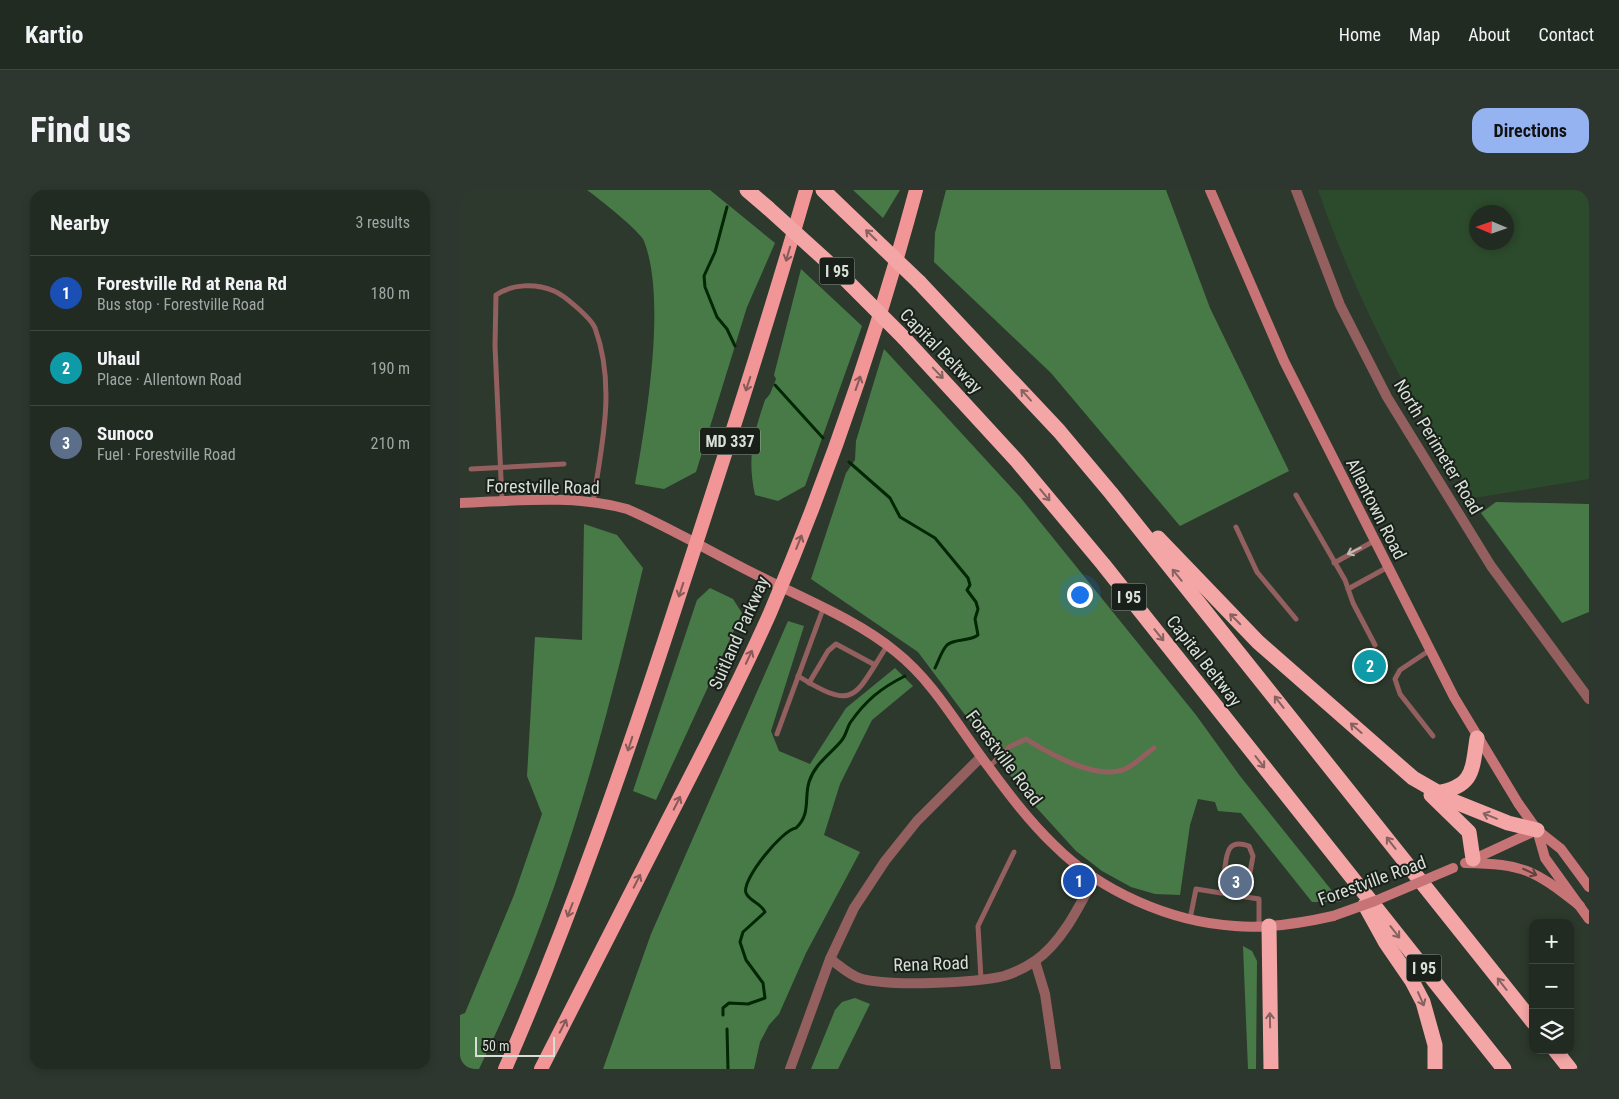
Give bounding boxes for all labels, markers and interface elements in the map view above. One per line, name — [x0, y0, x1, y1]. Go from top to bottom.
text: Kartio — [25, 21, 83, 49]
text: Home — [1339, 24, 1381, 45]
text: Map — [1409, 24, 1440, 45]
text: About — [1468, 24, 1510, 45]
text: Contact — [1538, 24, 1594, 45]
button: Directions — [1472, 108, 1589, 153]
text: Find us — [30, 110, 131, 151]
north arrow — [1469, 205, 1514, 250]
text: Nearby — [50, 211, 109, 235]
text: 3 results — [355, 213, 410, 232]
one-way arrow — [865, 229, 878, 241]
one-way arrow — [782, 245, 792, 261]
road number: I 95 — [820, 258, 854, 284]
text: Forestville Rd at Rena Rd — [97, 272, 287, 295]
text: 1 — [62, 284, 70, 303]
text: 180 m — [371, 284, 410, 303]
text: Bus stop · Forestville Road — [97, 295, 264, 314]
street label: Capital Beltway — [896, 304, 987, 398]
text: Uhaul — [97, 347, 140, 370]
text: 2 — [62, 359, 70, 378]
text: 190 m — [371, 359, 410, 378]
one-way arrow — [932, 367, 944, 380]
text: Place · Allentown Road — [97, 370, 242, 389]
one-way arrow — [854, 375, 864, 391]
street label: North Perimeter Road — [1390, 375, 1487, 518]
one-way arrow — [742, 376, 752, 392]
one-way arrow — [1020, 388, 1032, 401]
text: Sunoco — [97, 422, 154, 445]
road number: MD 337 — [700, 428, 760, 454]
text: 3 — [62, 434, 70, 453]
text: 210 m — [371, 434, 410, 453]
text: Fuel · Forestville Road — [97, 445, 236, 464]
street label: Allentown Road — [1342, 455, 1411, 563]
street label: Forestville Road — [486, 475, 600, 498]
one-way arrow — [1040, 488, 1051, 501]
one-way arrow — [795, 535, 805, 550]
one-way arrow — [1347, 547, 1362, 556]
one-way arrow — [1172, 569, 1183, 582]
street label: Suitland Parkway — [704, 572, 773, 693]
one-way arrow — [676, 582, 685, 597]
your location — [1067, 582, 1093, 608]
road number: I 95 — [1112, 584, 1146, 611]
street label: Capital Beltway — [1162, 611, 1247, 711]
one-way arrow — [1229, 613, 1242, 625]
one-way arrow — [1153, 628, 1164, 641]
pin: 2 — [1354, 647, 1386, 685]
one-way arrow — [745, 650, 755, 665]
one-way arrow — [1273, 696, 1284, 709]
street label: Forestville Road — [962, 706, 1047, 809]
one-way arrow — [1349, 723, 1362, 734]
one-way arrow — [625, 736, 634, 752]
one-way arrow — [1255, 755, 1266, 768]
one-way arrow — [672, 795, 682, 810]
one-way arrow — [1483, 811, 1498, 820]
one-way arrow — [1385, 837, 1396, 850]
street label: Forestville Road — [1315, 851, 1429, 910]
pin: 1 — [1063, 862, 1095, 900]
pin: 3 — [1220, 863, 1252, 901]
one-way arrow — [1522, 867, 1537, 877]
one-way arrow — [633, 874, 642, 889]
one-way arrow — [565, 902, 575, 917]
map controls — [1529, 919, 1574, 1054]
button: + — [1529, 919, 1574, 964]
one-way arrow — [1390, 925, 1401, 938]
street label: Rena Road — [893, 952, 969, 975]
road number: I 95 — [1406, 954, 1442, 981]
button: − — [1529, 964, 1574, 1009]
one-way arrow — [1497, 978, 1508, 991]
one-way arrow — [1417, 991, 1427, 1006]
button: layers — [1529, 1009, 1574, 1054]
one-way arrow — [1265, 1013, 1275, 1029]
one-way arrow — [558, 1018, 568, 1033]
scale bar — [475, 1034, 555, 1057]
text: 50 m — [482, 1038, 510, 1054]

